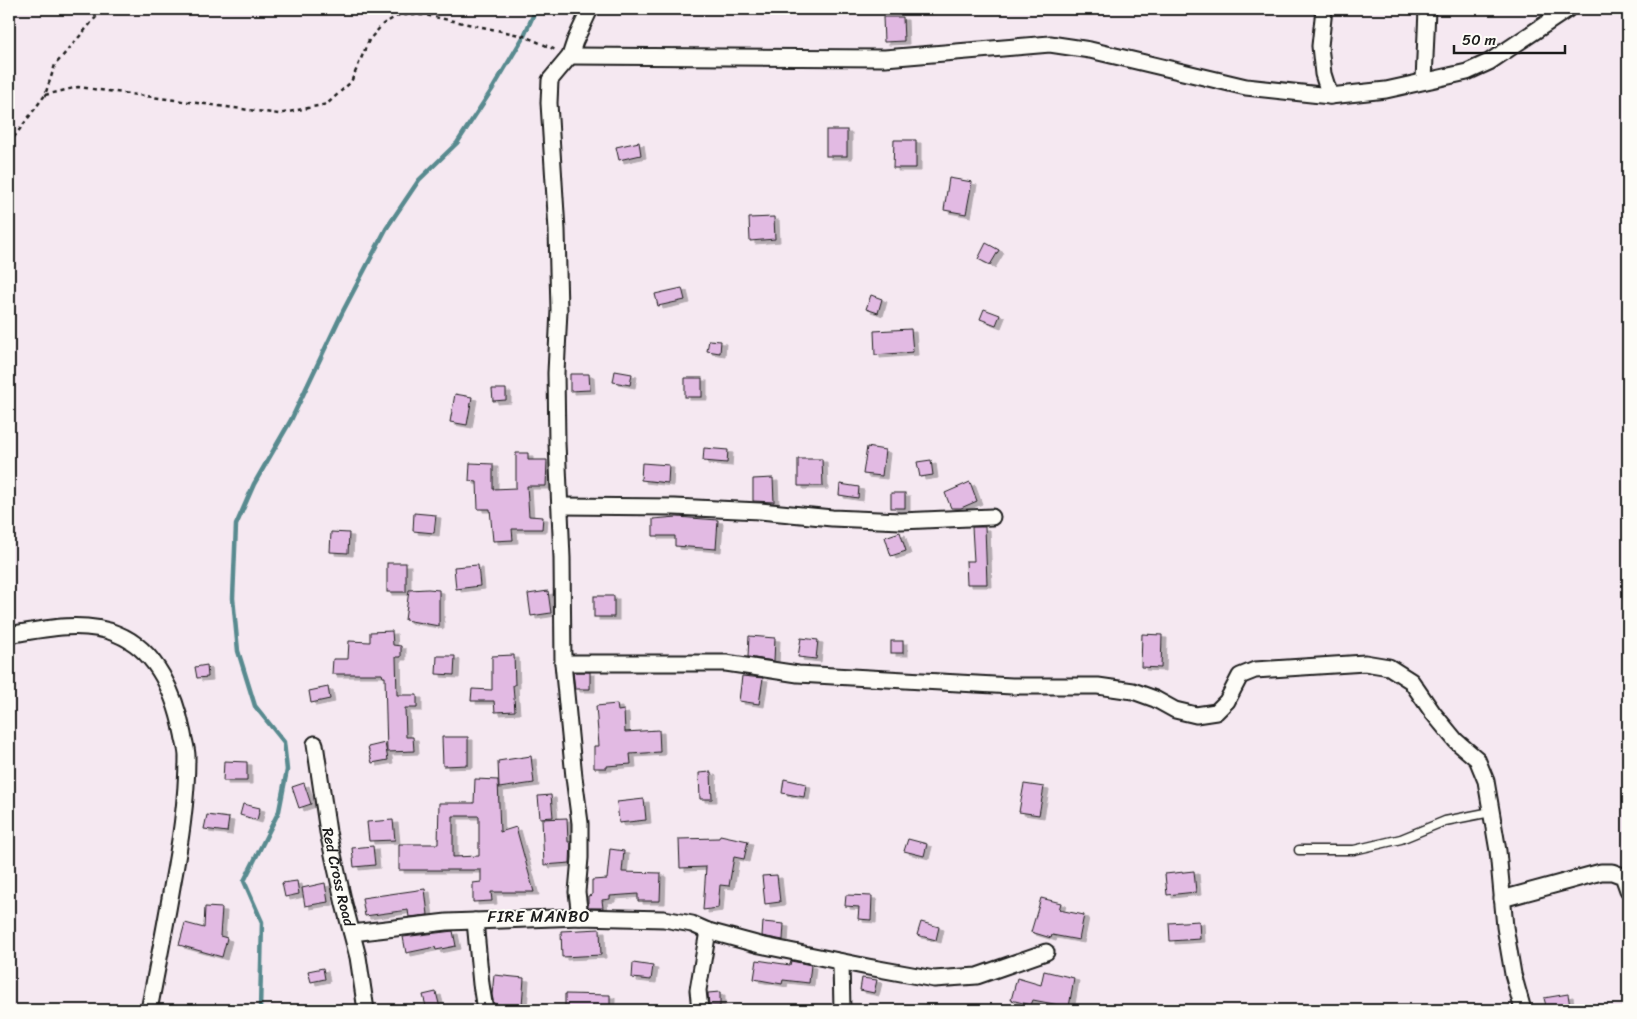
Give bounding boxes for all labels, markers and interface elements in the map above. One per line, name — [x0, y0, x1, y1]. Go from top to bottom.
scale bar — [1454, 22, 1566, 54]
text: 50 m — [1462, 27, 1497, 53]
street label: Red Cross Road — [314, 825, 363, 930]
district label: FIRE MANBO — [488, 902, 590, 931]

